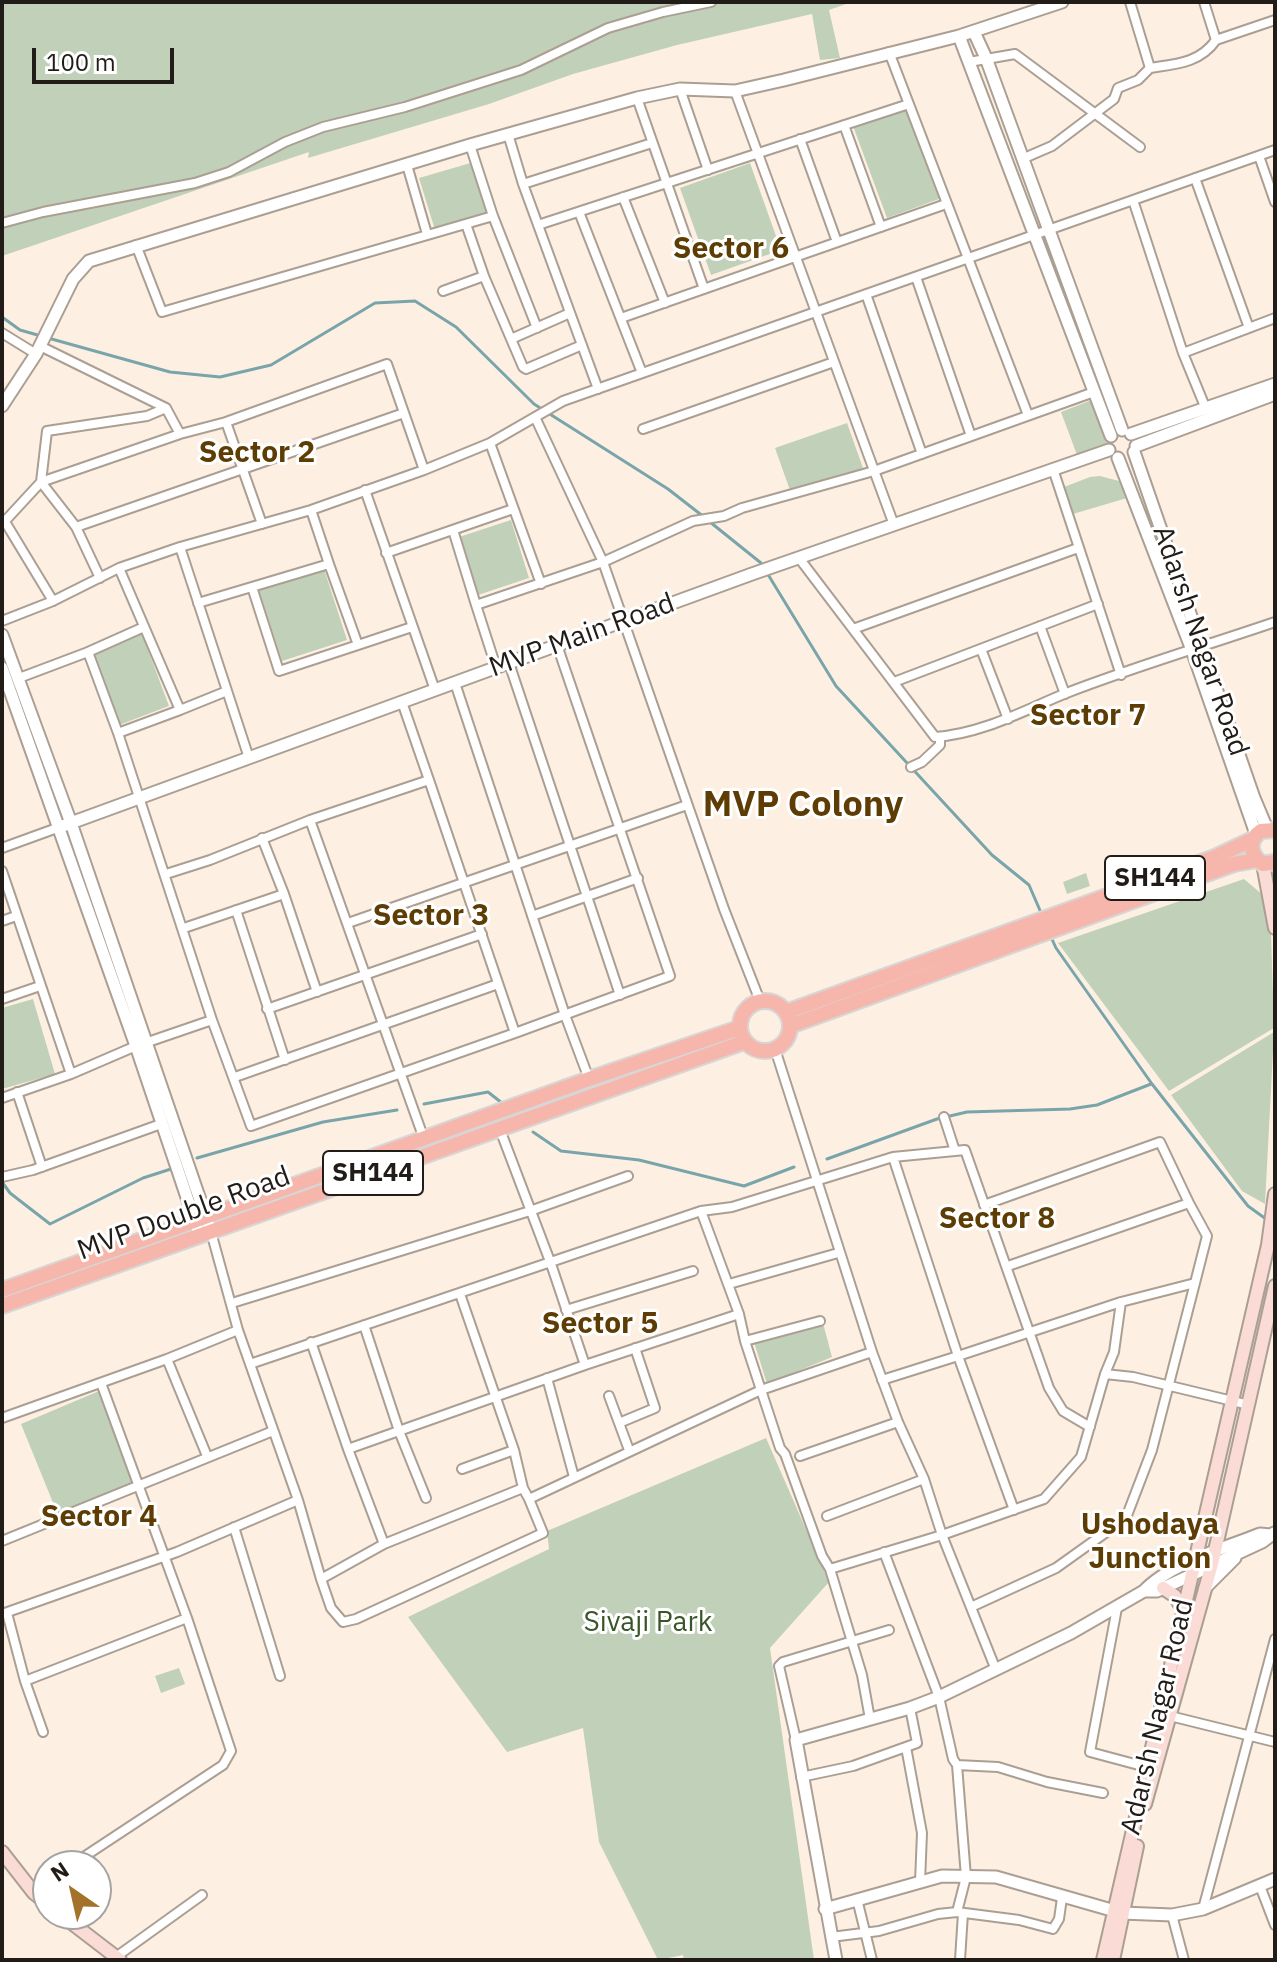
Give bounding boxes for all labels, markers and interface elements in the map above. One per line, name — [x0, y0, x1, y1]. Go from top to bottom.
scale bar — [36, 32, 178, 82]
text: 100 m — [46, 46, 116, 78]
district label: Sector 6 — [673, 231, 789, 267]
district label: Sector 2 — [199, 435, 315, 471]
street label: Adarsh Nagar Road — [1145, 521, 1255, 761]
street label: MVP Main Road — [485, 587, 679, 685]
district label: Sector 7 — [1030, 698, 1146, 734]
district label: MVP Colony — [703, 784, 903, 828]
road number: SH144 — [1105, 856, 1205, 900]
district label: Sector 3 — [373, 898, 489, 934]
road number: SH144 — [323, 1151, 423, 1195]
street label: MVP Double Road — [73, 1160, 295, 1268]
district label: Sector 8 — [939, 1201, 1055, 1237]
district label: Sector 5 — [542, 1306, 658, 1342]
district label: Sector 4 — [41, 1499, 157, 1535]
district label: Ushodaya Junction — [1081, 1507, 1219, 1578]
street label: Adarsh Nagar Road — [1114, 1596, 1202, 1838]
park label: Sivaji Park — [583, 1606, 713, 1640]
north arrow — [32, 1850, 112, 1930]
text: N — [45, 1855, 74, 1888]

